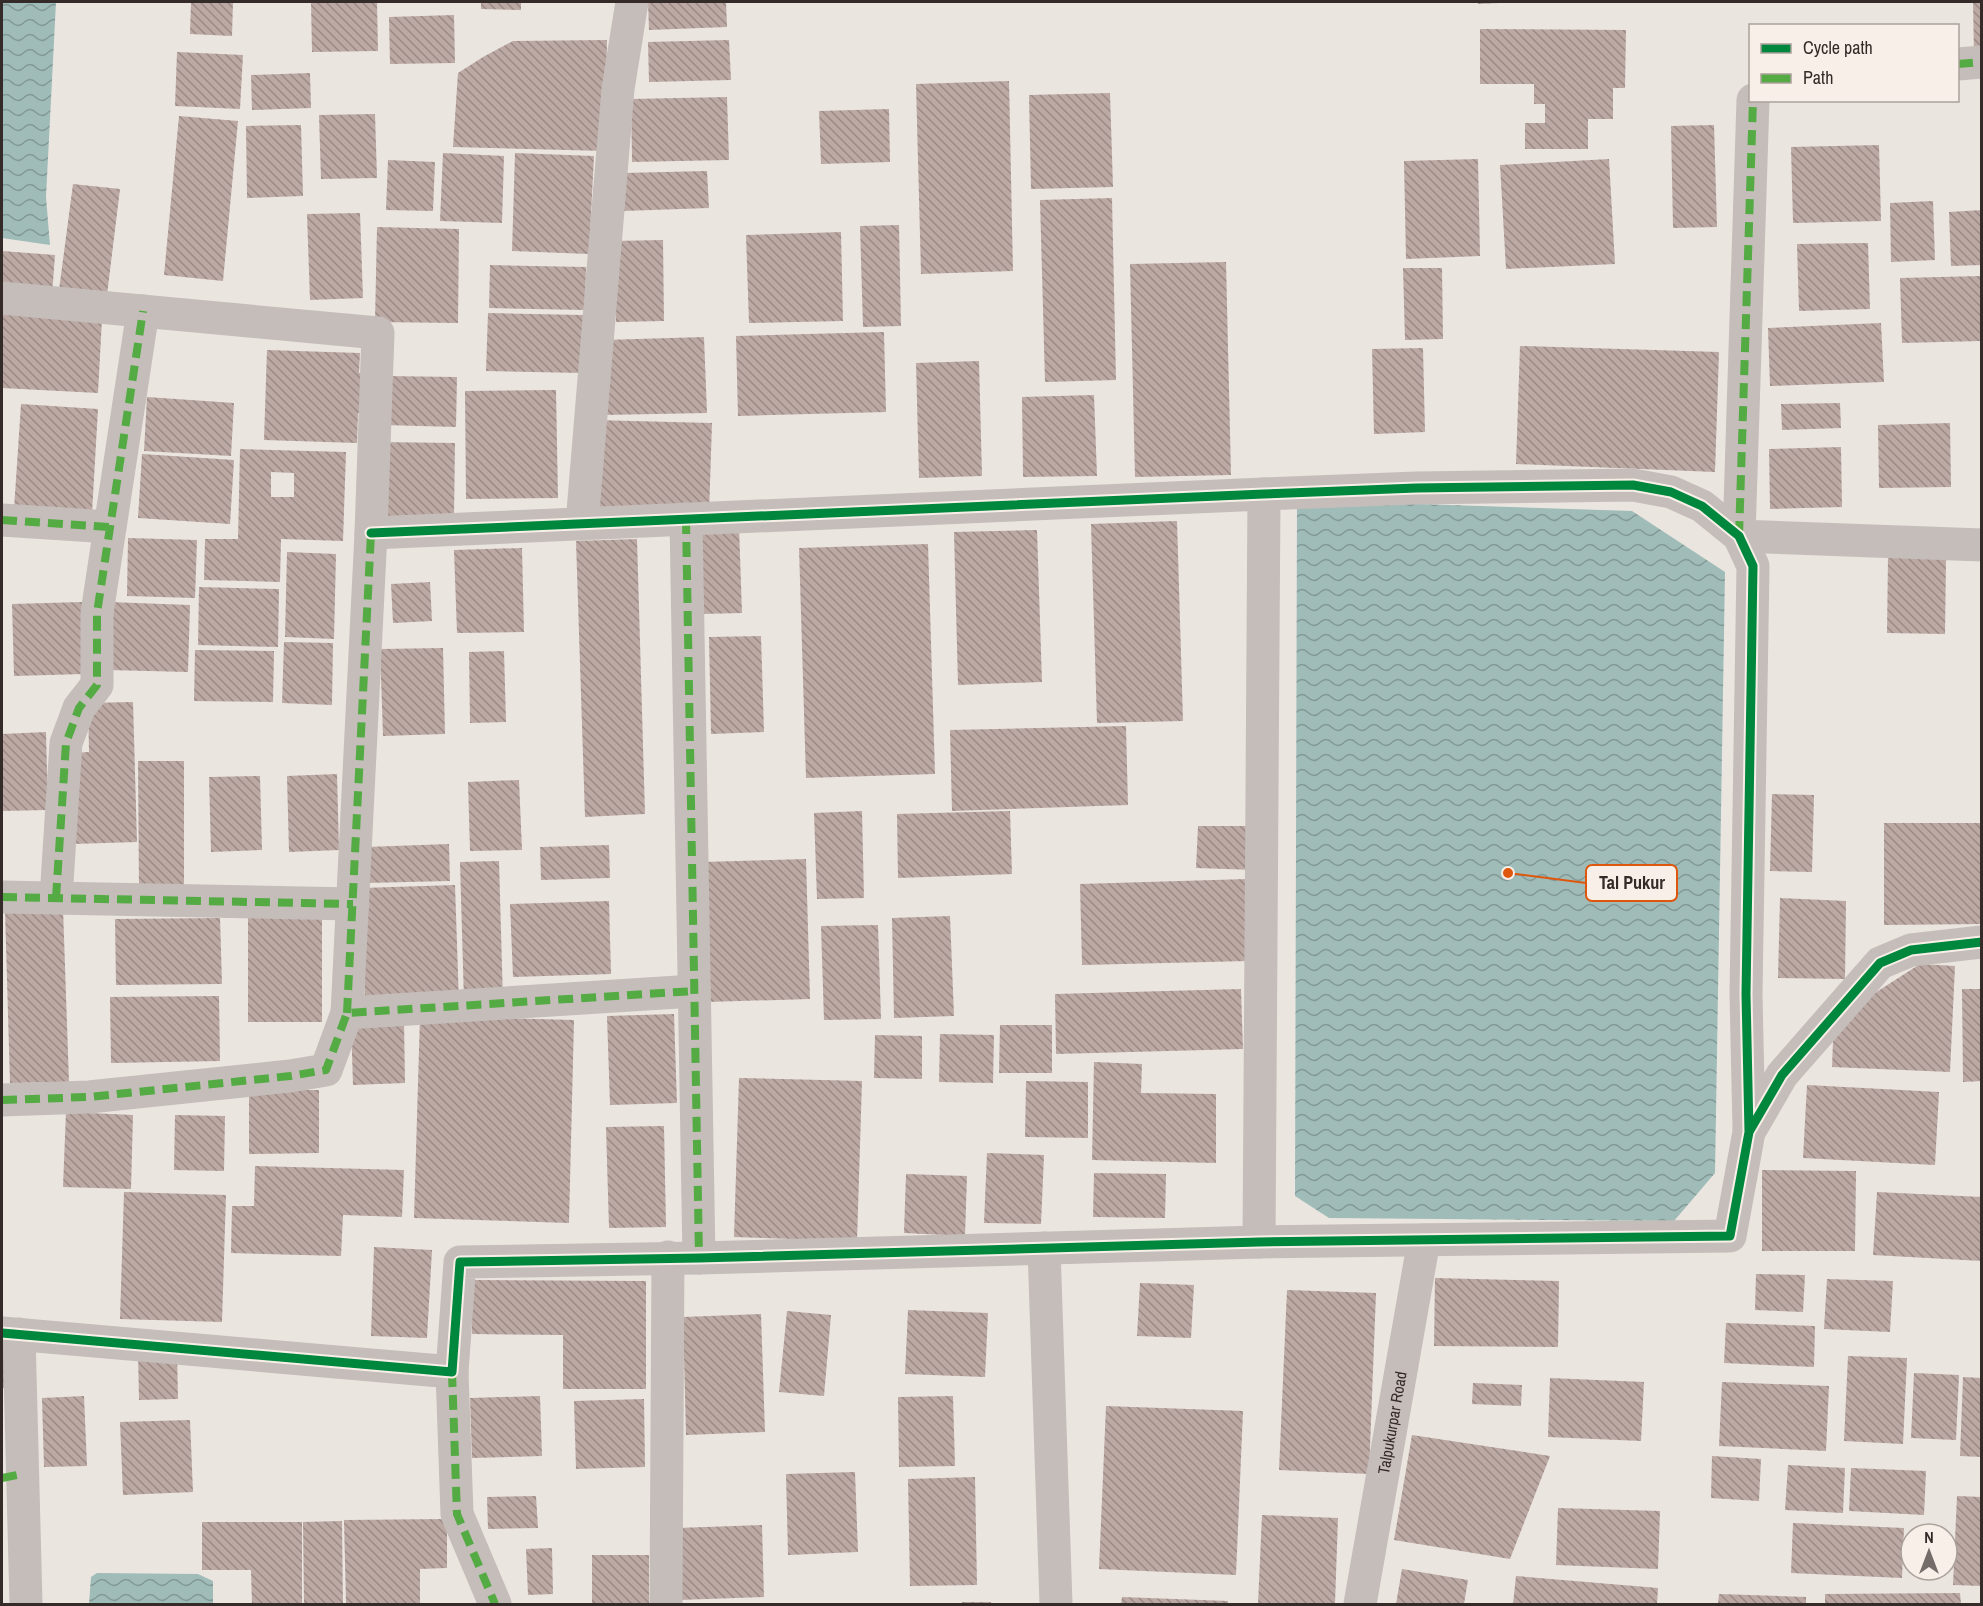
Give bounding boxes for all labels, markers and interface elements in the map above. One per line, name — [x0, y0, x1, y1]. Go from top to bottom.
legend — [1749, 24, 1959, 102]
text: Cycle path — [1803, 35, 1873, 60]
text: Path — [1803, 65, 1833, 90]
callout: Tal Pukur — [1586, 865, 1677, 901]
text: Tal Pukur — [1599, 870, 1665, 895]
street label: Talpukurpar Road — [1372, 1370, 1412, 1476]
north arrow — [1899, 1522, 1959, 1582]
text: N — [1924, 1526, 1934, 1548]

